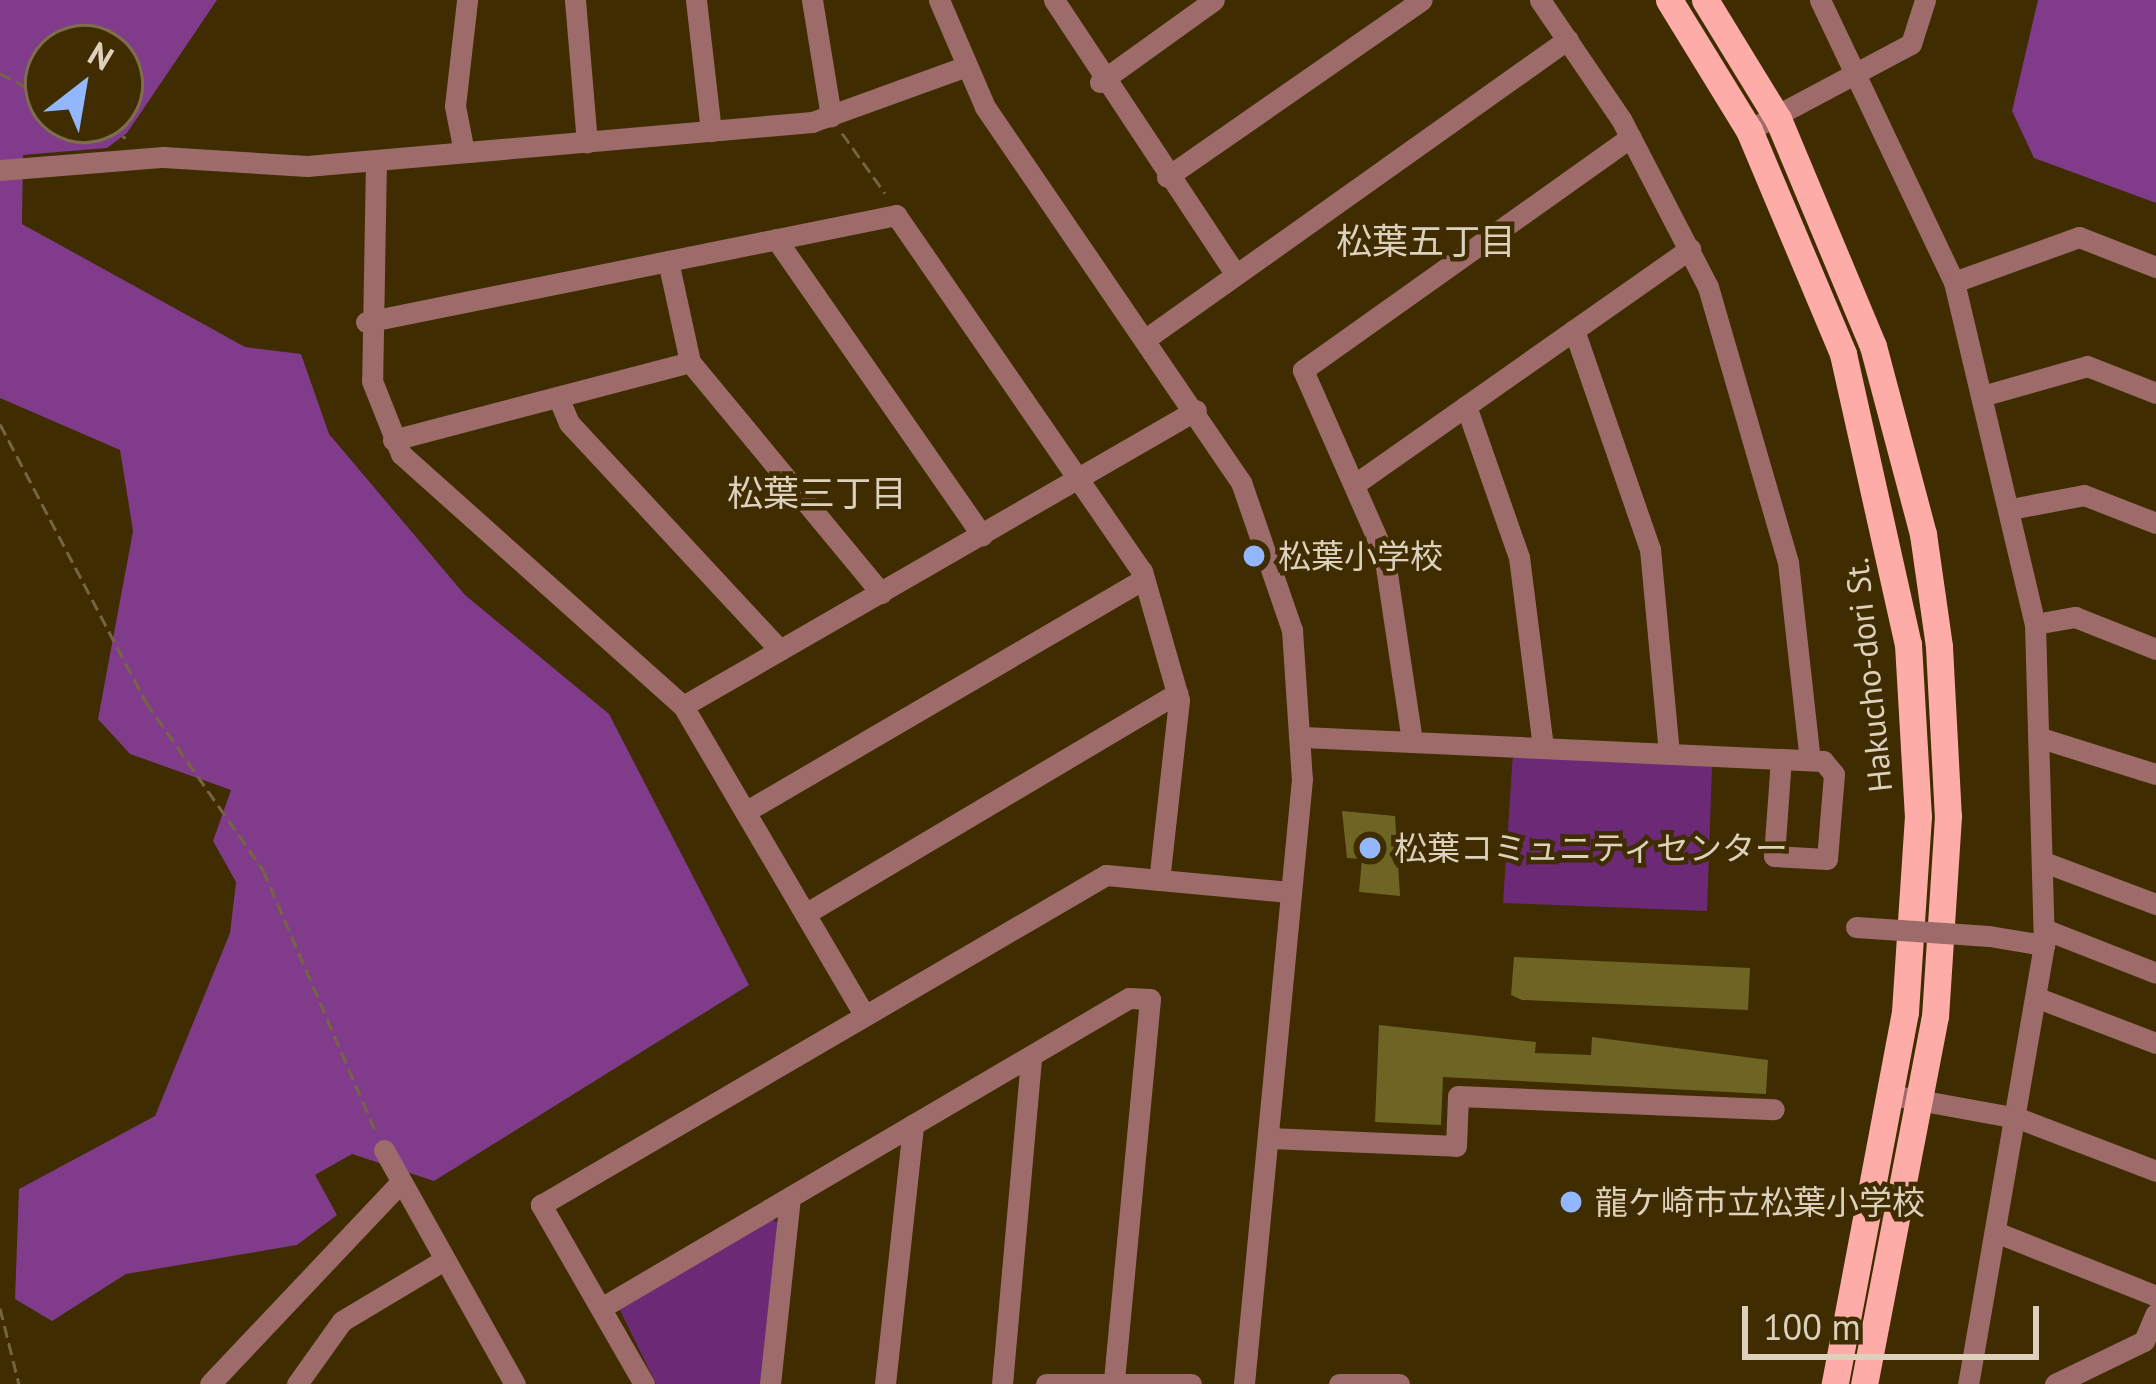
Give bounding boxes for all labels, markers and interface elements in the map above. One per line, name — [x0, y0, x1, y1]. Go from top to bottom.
north arrow — [24, 24, 144, 144]
text: N — [81, 31, 122, 79]
district label: 松葉五丁目 — [1336, 219, 1516, 263]
district label: 松葉三丁目 — [727, 471, 907, 515]
place label: 松葉小学校 — [1278, 536, 1443, 576]
marker: 松葉小学校 — [1241, 543, 1267, 569]
street label: Hakucho-dori St. — [1836, 556, 1900, 794]
place label: 松葉コミュニティセンター — [1394, 828, 1790, 868]
marker: 松葉コミュニティセンター — [1357, 835, 1383, 861]
place label: 龍ケ崎市立松葉小学校 — [1595, 1182, 1925, 1222]
marker: 龍ケ崎市立松葉小学校 — [1558, 1189, 1584, 1215]
scale bar — [1748, 1282, 2045, 1356]
text: 100 m — [1763, 1303, 1861, 1350]

